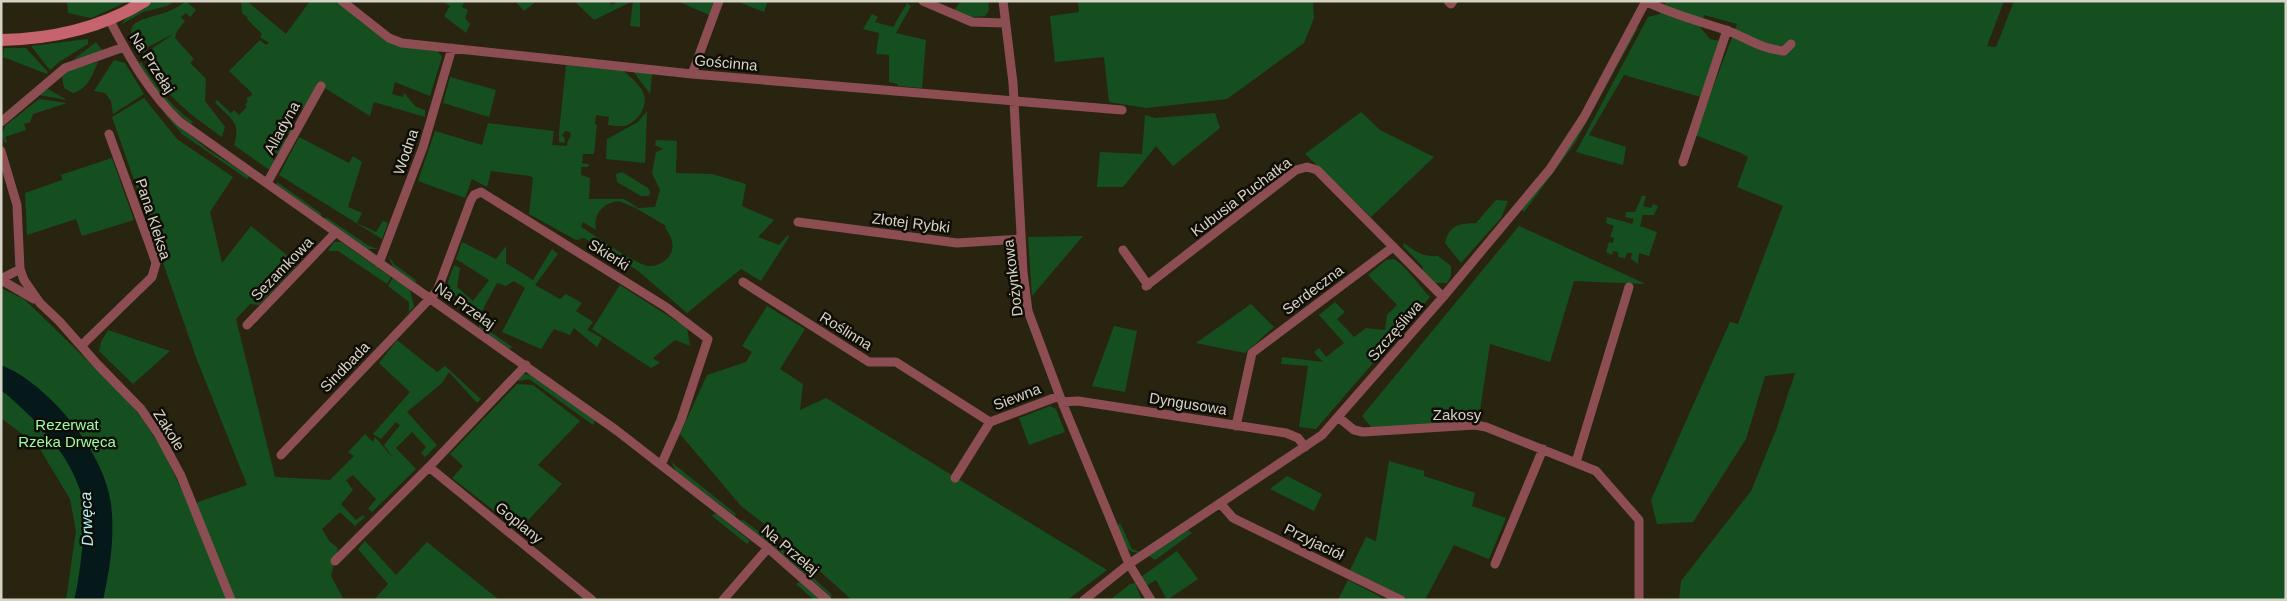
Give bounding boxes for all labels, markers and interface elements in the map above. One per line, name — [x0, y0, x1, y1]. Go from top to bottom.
street label: Na Przełaj — [126, 29, 178, 96]
street label: Gościnna — [694, 51, 759, 74]
street label: Alladyna — [260, 98, 303, 157]
street label: Wodna — [390, 126, 421, 177]
street label: Kubusia Puchatka — [1187, 153, 1295, 240]
street label: Pana Kleksa — [132, 176, 175, 262]
street label: Złotej Rybki — [871, 209, 951, 236]
street label: Sezamkowa — [247, 233, 317, 304]
street label: Skierki — [586, 235, 633, 274]
street label: Dożynkowa — [999, 238, 1026, 318]
street label: Serdeczna — [1279, 261, 1347, 318]
street label: Na Przełaj — [432, 279, 499, 332]
street label: Szczęśliwa — [1364, 297, 1426, 364]
street label: Roślinna — [817, 308, 876, 354]
street label: Sindbada — [317, 337, 373, 395]
street label: Siewna — [991, 380, 1043, 413]
street label: Dyngusowa — [1148, 389, 1229, 418]
street label: Zakole — [150, 406, 189, 453]
street label: Zakosy — [1433, 406, 1482, 423]
park label: Rezerwat Rzeka Drwęca — [18, 416, 116, 450]
water label: Drwęca — [77, 491, 96, 546]
street label: Goplany — [492, 498, 547, 547]
street label: Przyjaciół — [1282, 520, 1347, 564]
street label: Na Przełaj — [758, 521, 822, 578]

